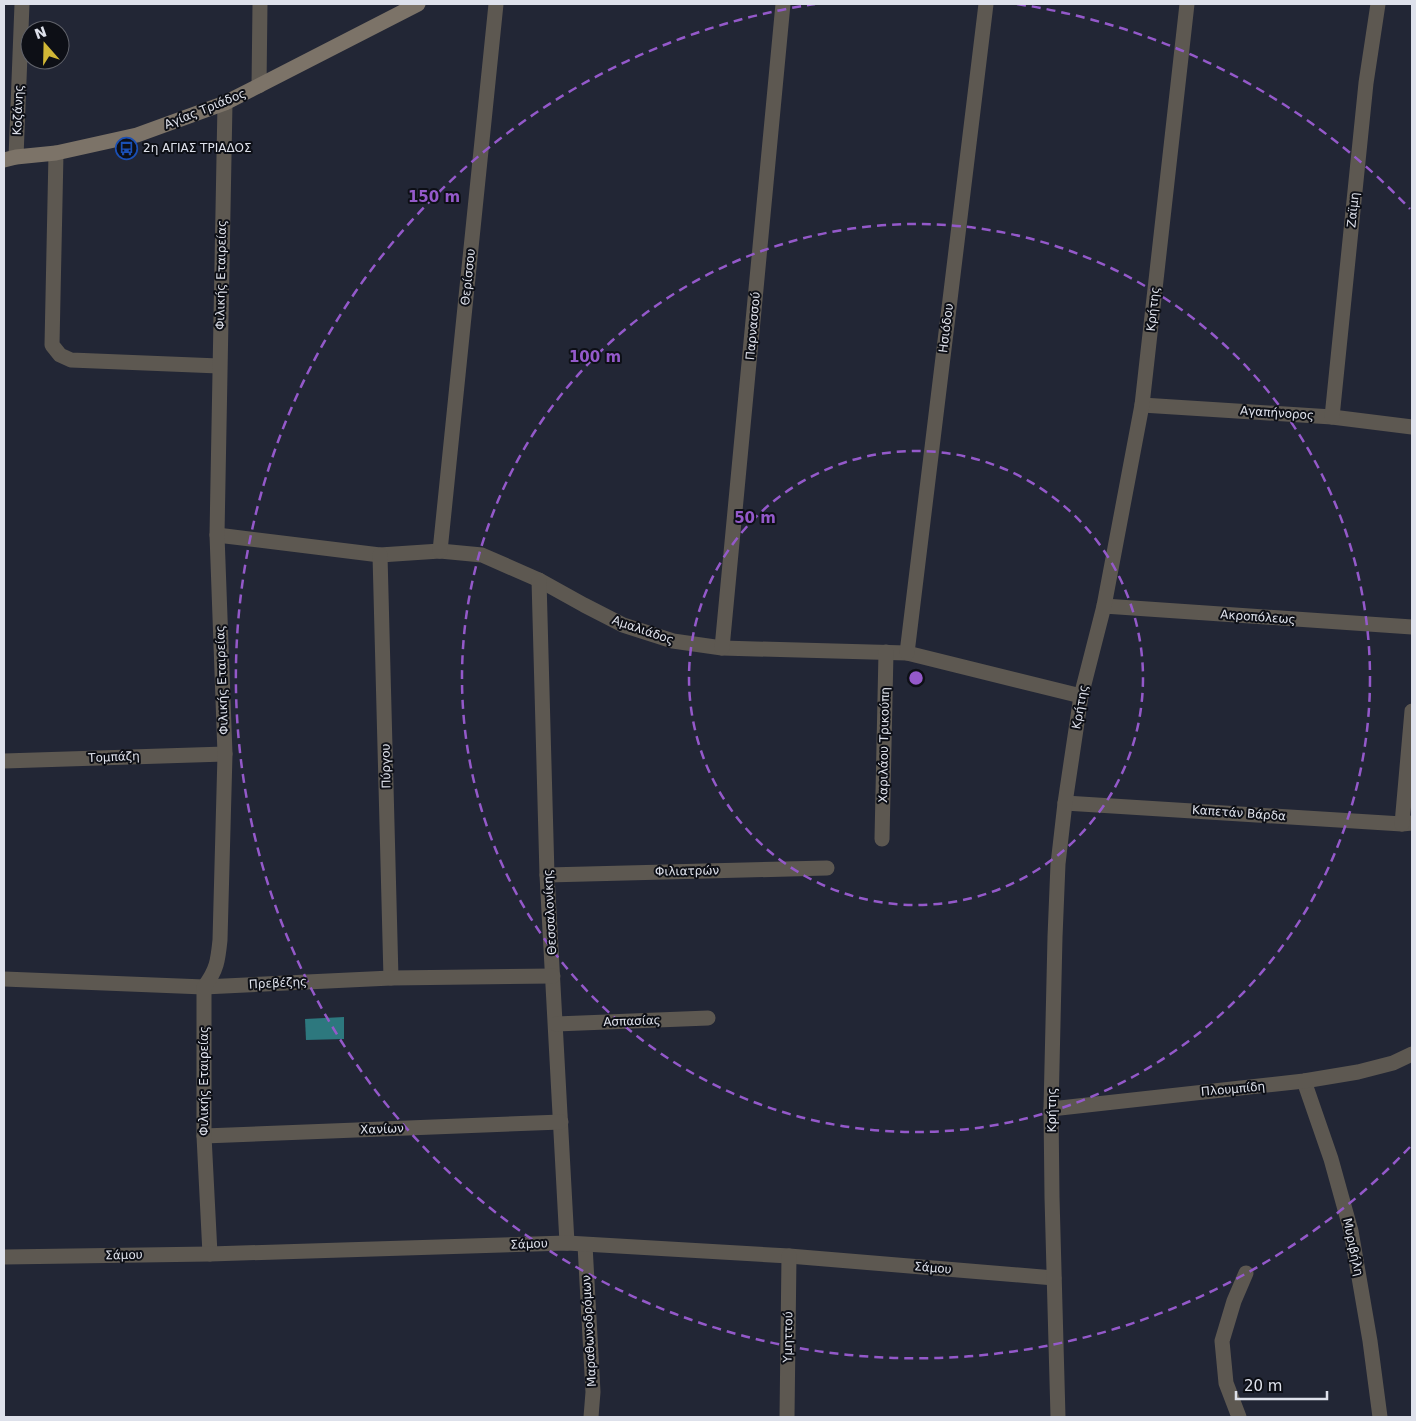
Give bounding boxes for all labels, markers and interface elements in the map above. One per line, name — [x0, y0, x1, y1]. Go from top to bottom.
north arrow — [20, 20, 70, 70]
text: N — [32, 23, 49, 42]
street label: Κοζάνης — [10, 84, 26, 136]
street label: Αγίας Τριάδος — [162, 86, 248, 132]
bus stop icon: 2η ΑΓΙΑΣ ΤΡΙΑΔΟΣ — [115, 136, 139, 160]
place label: 2η ΑΓΙΑΣ ΤΡΙΑΔΟΣ — [143, 141, 252, 155]
text: 150 m — [408, 188, 460, 206]
street label: Ζαϊμη — [1344, 192, 1362, 228]
street label: Φιλικής Εταιρείας — [213, 220, 229, 330]
street label: Θερίσσου — [458, 248, 478, 306]
street label: Κρήτης — [1144, 286, 1162, 332]
street label: Παρνασσού — [743, 291, 763, 361]
street label: Ησιόδου — [936, 302, 956, 354]
text: 100 m — [569, 348, 621, 366]
street label: Αγαπήνορος — [1240, 403, 1314, 423]
text: 50 m — [734, 509, 776, 527]
street label: Ακροπόλεως — [1220, 607, 1296, 627]
street label: Αμαλιάδος — [610, 613, 676, 647]
street label: Φιλικής Εταιρείας — [213, 625, 231, 735]
centre of rings — [907, 669, 925, 687]
street label: Κρήτης — [1069, 684, 1091, 730]
street label: Χαριλάου Τρικούπη — [876, 687, 892, 803]
street label: Πύργου — [379, 743, 393, 789]
street label: Τομπάζη — [87, 749, 140, 765]
street label: Καπετάν Βάρδα — [1192, 803, 1287, 823]
street label: Φιλιατρών — [655, 863, 720, 879]
street label: Θεσσαλονίκης — [541, 869, 559, 955]
street label: Πρεβέζης — [248, 974, 308, 992]
street label: Ασπασίας — [603, 1013, 661, 1029]
street label: Φιλικής Εταιρείας — [197, 1026, 211, 1136]
street label: Πλουμπίδη — [1200, 1079, 1266, 1099]
street label: Κρήτης — [1045, 1088, 1059, 1132]
street label: Χανίων — [360, 1121, 404, 1137]
street label: Μυριβήλη — [1340, 1217, 1366, 1277]
street label: Σάμου — [510, 1236, 548, 1252]
street label: Σάμου — [105, 1248, 143, 1262]
street label: Σάμου — [914, 1259, 952, 1277]
street label: Μαραθωνοδρόμων — [579, 1274, 599, 1387]
street label: Υμηττού — [781, 1311, 795, 1364]
scale bar — [1236, 1368, 1327, 1400]
text: 20 m — [1244, 1377, 1282, 1395]

